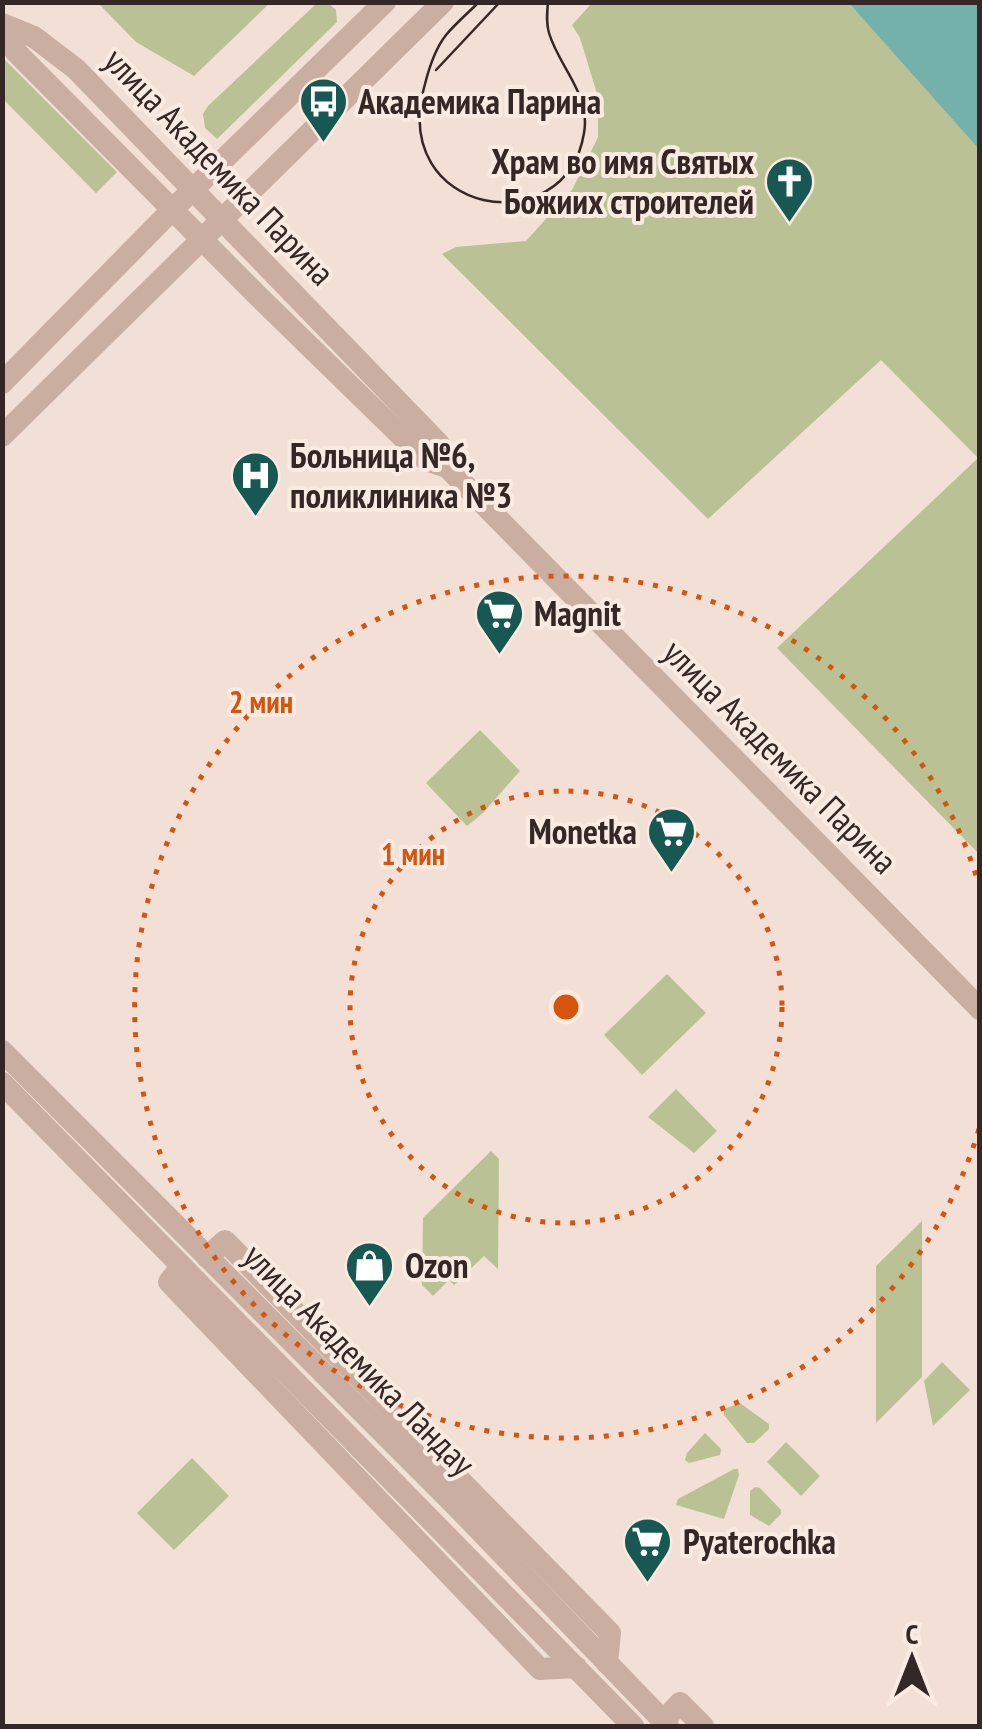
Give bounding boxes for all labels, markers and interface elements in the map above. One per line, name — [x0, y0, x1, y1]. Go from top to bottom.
street label: улица Академика Парина — [94, 38, 345, 295]
bus stop icon: Академика Парина — [297, 76, 349, 144]
place label: Академика Парина — [357, 78, 601, 124]
place label: Храм во имя Святых Божиих строителей — [491, 138, 755, 224]
church icon: Храм во имя Святых Божиих строителей — [763, 156, 815, 224]
place label: Больница №6, поликлиника №3 — [290, 432, 512, 518]
hospital icon: Больница №6, поликлиника №3 — [229, 450, 281, 518]
supermarket icon: Magnit — [473, 588, 525, 656]
place label: Magnit — [534, 590, 621, 636]
street label: улица Академика Парина — [654, 629, 908, 883]
text: 2 мин — [229, 682, 293, 721]
supermarket icon: Monetka — [646, 806, 698, 874]
place label: Monetka — [528, 808, 637, 854]
text: 1 мин — [381, 834, 445, 873]
centre of rings — [548, 989, 584, 1025]
street label: улица Академика Ландау — [234, 1233, 486, 1486]
shop icon: Ozon — [344, 1240, 396, 1308]
place label: Ozon — [405, 1242, 468, 1288]
supermarket icon: Pyaterochka — [622, 1516, 674, 1584]
place label: Pyaterochka — [683, 1518, 836, 1564]
north arrow — [862, 1609, 962, 1709]
text: С — [906, 1615, 919, 1652]

